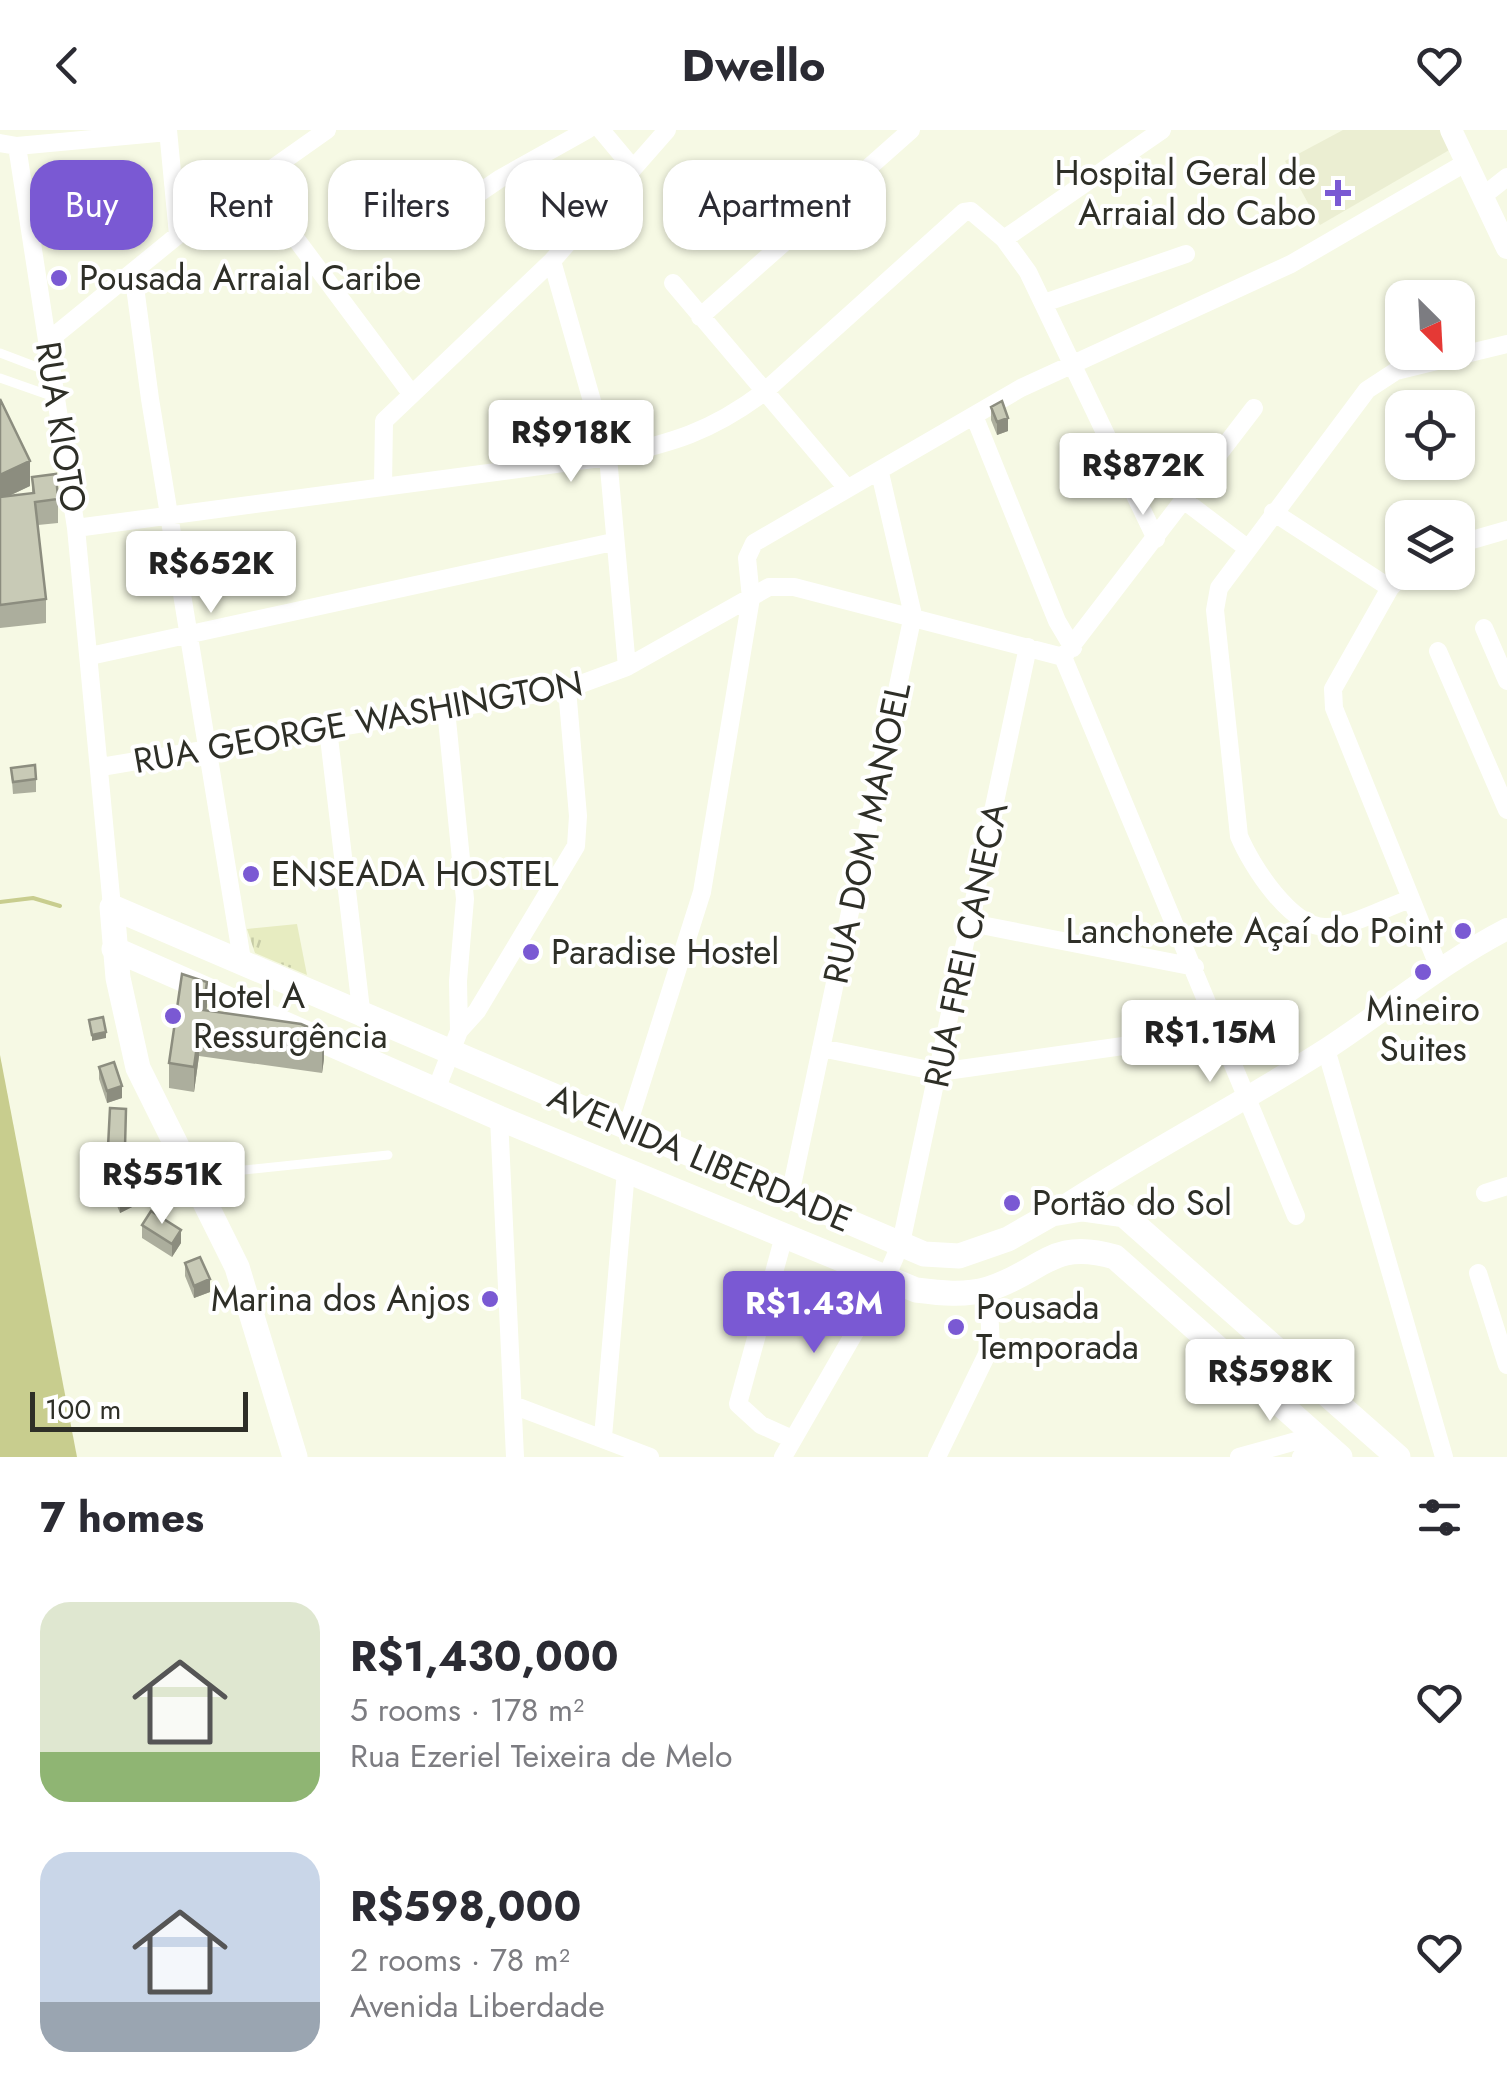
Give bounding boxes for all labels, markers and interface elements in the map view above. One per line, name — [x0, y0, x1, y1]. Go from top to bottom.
text: Dwello — [682, 33, 825, 98]
icon: back — [40, 38, 95, 93]
icon: heart — [1412, 38, 1467, 93]
place label: Hospital Geral de Arraial do Cabo — [1054, 148, 1316, 238]
chip: Buy — [30, 160, 153, 250]
chip: Rent — [173, 160, 308, 250]
chip: Filters — [328, 160, 485, 250]
chip: New — [505, 160, 643, 250]
chip: Apartment — [663, 160, 886, 250]
marker: Hospital Geral de Arraial do Cabo — [1325, 180, 1351, 206]
place label: Pousada Arraial Caribe — [79, 253, 421, 303]
marker: Pousada Arraial Caribe — [48, 267, 70, 289]
north arrow — [1385, 280, 1475, 370]
map controls — [1385, 280, 1475, 590]
street label: RUA KIOTO — [23, 338, 99, 516]
button: locate — [1385, 390, 1475, 480]
pin: R$918K — [490, 400, 652, 485]
text: R$918K — [511, 409, 631, 455]
pin: R$872K — [1062, 433, 1224, 518]
text: R$872K — [1082, 442, 1204, 488]
button: layers — [1385, 500, 1475, 590]
pin: R$652K — [130, 531, 292, 616]
text: R$652K — [148, 540, 274, 586]
street label: RUA GEORGE WASHINGTON — [130, 658, 586, 786]
street label: RUA DOM MANOEL — [811, 678, 923, 988]
street label: RUA FREI CANECA — [911, 798, 1021, 1092]
place label: ENSEADA HOSTEL — [271, 849, 559, 899]
marker: ENSEADA HOSTEL — [240, 863, 262, 885]
place label: Lanchonete Açaí do Point — [1066, 906, 1444, 956]
marker: Lanchonete Açaí do Point — [1452, 920, 1474, 942]
place label: Paradise Hostel — [551, 927, 779, 977]
marker: Paradise Hostel — [520, 941, 542, 963]
marker: Mineiro Suites — [1412, 961, 1434, 983]
place label: Hotel A Ressurgência — [193, 971, 388, 1061]
place label: Mineiro Suites — [1366, 984, 1480, 1074]
pin: R$1.15M — [1118, 1000, 1302, 1085]
marker: Hotel A Ressurgência — [162, 1005, 184, 1027]
text: R$1.15M — [1144, 1009, 1276, 1055]
street label: AVENIDA LIBERDADE — [540, 1071, 860, 1245]
pin: R$551K — [81, 1142, 243, 1227]
text: R$551K — [102, 1151, 222, 1197]
place label: Portão do Sol — [1032, 1178, 1232, 1228]
marker: Portão do Sol — [1001, 1192, 1023, 1214]
pin: R$1.43M — [722, 1271, 906, 1356]
place label: Marina dos Anjos — [211, 1274, 470, 1324]
text: R$1.43M — [745, 1280, 883, 1326]
place label: Pousada Temporada — [976, 1282, 1139, 1372]
marker: Marina dos Anjos — [479, 1288, 501, 1310]
marker: Pousada Temporada — [945, 1316, 967, 1338]
pin: R$598K — [1189, 1339, 1351, 1424]
text: R$598K — [1207, 1348, 1333, 1394]
scale bar — [30, 1387, 248, 1432]
text: 100 m — [45, 1389, 121, 1430]
text: 7 homes — [40, 1487, 204, 1548]
icon: filters — [1412, 1490, 1467, 1545]
text: R$1,430,000 — [350, 1626, 619, 1687]
icon: home — [120, 1642, 240, 1762]
icon: heart — [1412, 1675, 1467, 1730]
text: 5 rooms · 178 m² — [350, 1687, 584, 1733]
text: Rua Ezeriel Teixeira de Melo — [350, 1733, 733, 1779]
text: R$598,000 — [350, 1876, 581, 1937]
icon: home — [120, 1892, 240, 2012]
icon: heart — [1412, 1925, 1467, 1980]
text: 2 rooms · 78 m² — [350, 1937, 570, 1983]
text: Avenida Liberdade — [350, 1983, 605, 2029]

